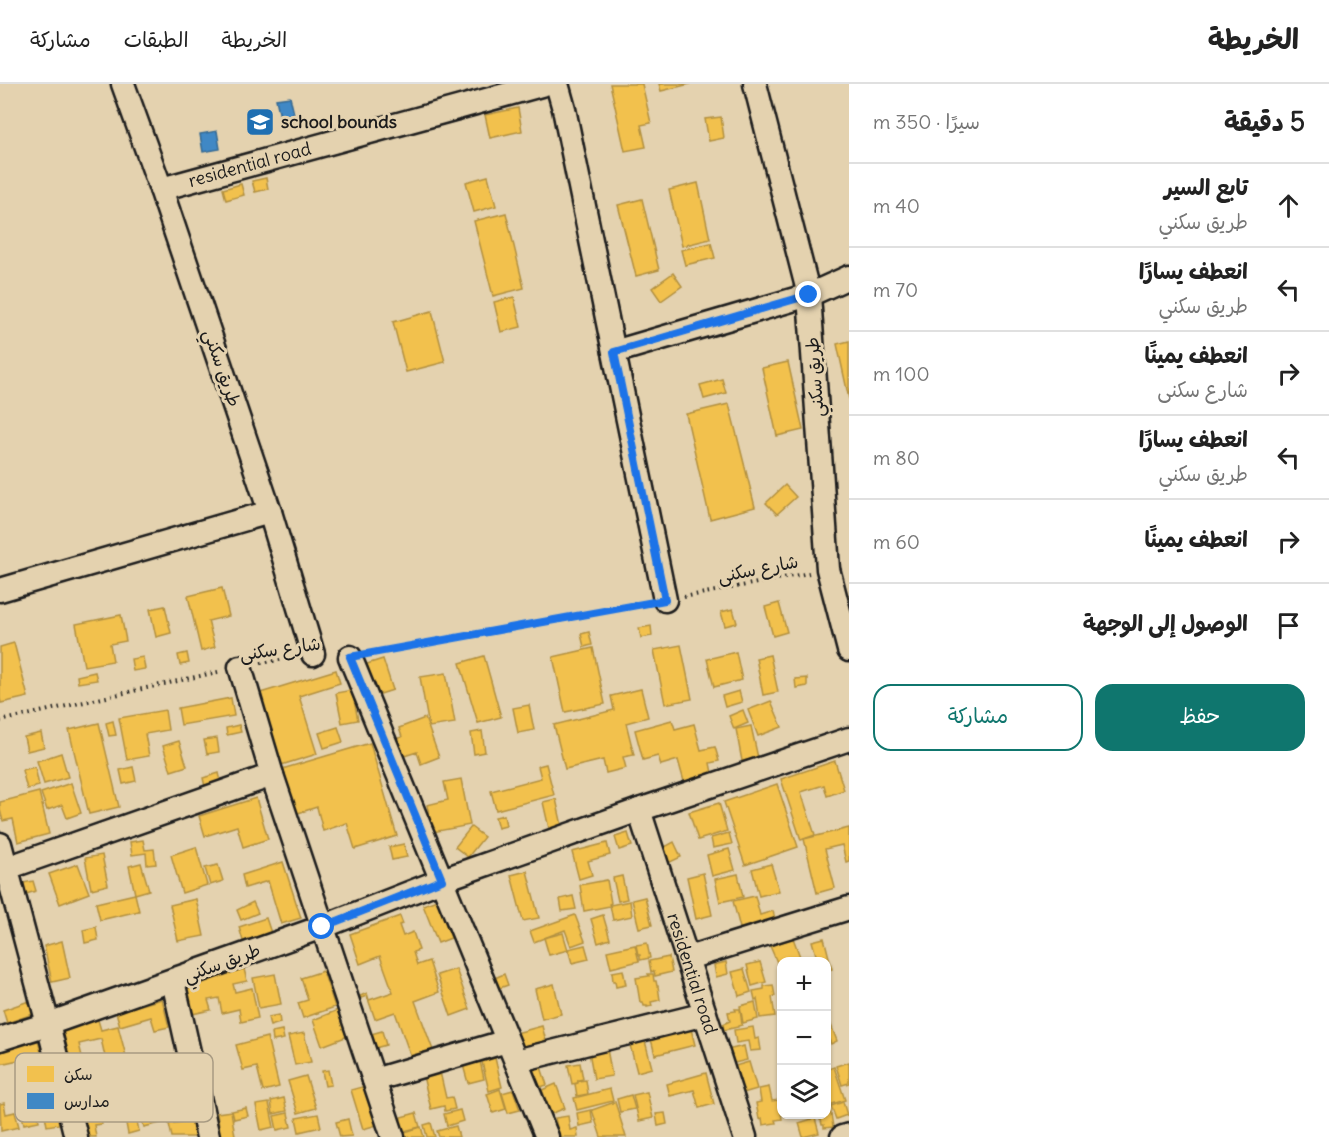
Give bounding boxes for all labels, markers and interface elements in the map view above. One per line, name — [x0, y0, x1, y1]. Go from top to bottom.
text: الخريطة — [1208, 21, 1299, 57]
text: مشاركة — [30, 26, 91, 53]
text: الطبقات — [124, 26, 189, 53]
text: الخريطة — [222, 26, 287, 53]
text: 5 دقيقة — [1224, 105, 1305, 138]
school or university icon: school bounds — [244, 106, 276, 138]
text: سيرًا · 350 m — [873, 109, 980, 134]
place label: school bounds — [281, 110, 397, 133]
street label: residential road — [186, 136, 314, 192]
text: تابع السير — [1164, 173, 1248, 201]
icon: ahead — [1272, 189, 1305, 222]
text: 40 m — [873, 193, 920, 218]
text: طريق سكني — [1159, 209, 1248, 234]
text: انعطف يسارًا — [1139, 257, 1248, 285]
icon: left — [1272, 273, 1305, 306]
text: 70 m — [873, 277, 918, 302]
route end — [795, 281, 821, 307]
text: طريق سكني — [1159, 293, 1248, 318]
street label: طريق سكني — [194, 326, 246, 411]
street label: طريق سكني — [800, 336, 834, 418]
text: انعطف يمينًا — [1145, 341, 1248, 369]
icon: right — [1272, 357, 1305, 390]
text: 100 m — [873, 361, 930, 386]
text: شارع سكنى — [1157, 377, 1248, 402]
text: انعطف يسارًا — [1139, 425, 1248, 453]
icon: left — [1272, 441, 1305, 474]
text: 80 m — [873, 445, 920, 470]
text: طريق سكني — [1159, 461, 1248, 486]
text: انعطف يمينًا — [1145, 525, 1248, 553]
icon: right — [1272, 525, 1305, 558]
text: 60 m — [873, 529, 920, 554]
street label: شارع سكنى — [716, 549, 800, 589]
text: الوصول إلى الوجهة — [1083, 609, 1248, 637]
icon: arrive — [1272, 609, 1305, 642]
street label: شارع سكنى — [238, 631, 322, 667]
button: مشاركة — [873, 684, 1083, 751]
button: حفظ — [1095, 684, 1305, 751]
street label: residential road — [662, 910, 723, 1037]
route start — [308, 913, 334, 939]
street label: طريق سكني — [180, 938, 265, 992]
map controls — [777, 957, 831, 1119]
button: + — [777, 957, 831, 1011]
button: − — [777, 1011, 831, 1065]
legend — [15, 1053, 213, 1122]
text: سكن — [64, 1064, 93, 1084]
button: layers — [777, 1065, 831, 1119]
text: مدارس — [64, 1091, 110, 1111]

